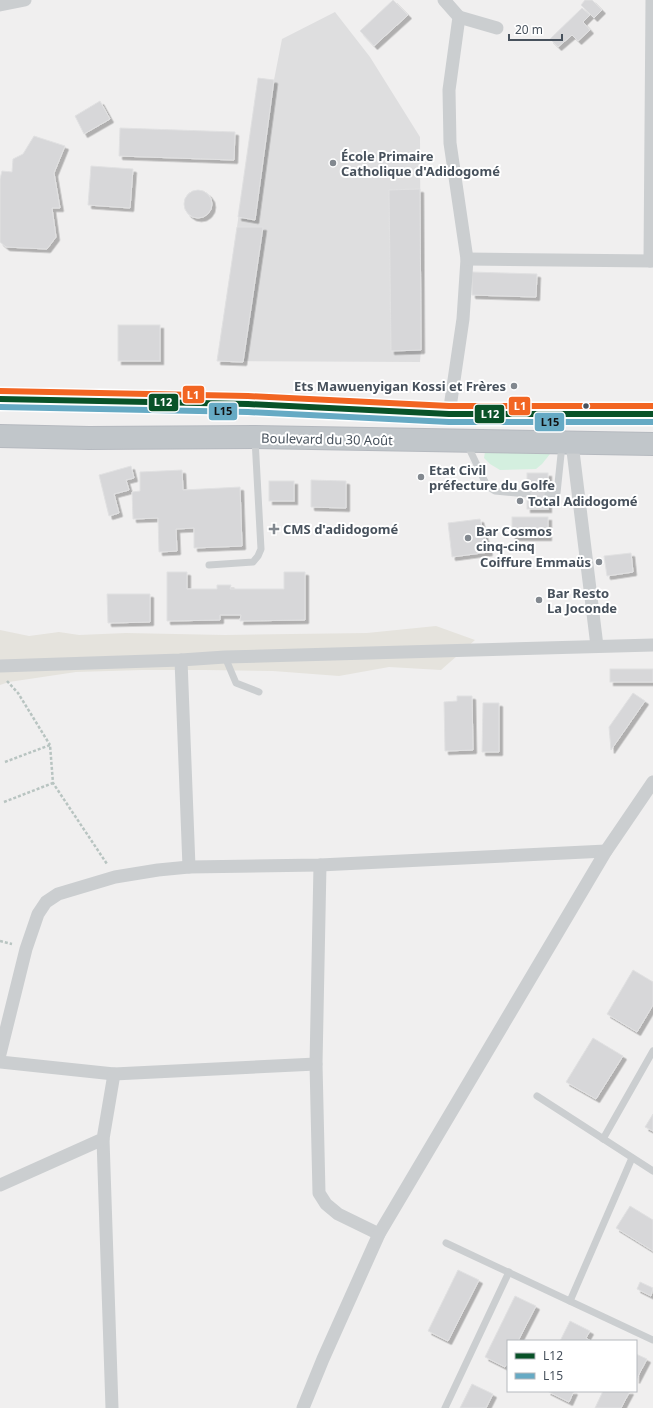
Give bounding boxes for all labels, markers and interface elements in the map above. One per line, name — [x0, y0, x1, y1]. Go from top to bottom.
scale bar — [509, 16, 562, 42]
text: 20 m — [515, 21, 543, 38]
place label: École Primaire Catholique d'Adidogomé — [341, 147, 500, 180]
marker: École Primaire Catholique d'Adidogomé — [328, 158, 338, 168]
place label: Ets Mawuenyigan Kossi et Frères — [294, 377, 506, 395]
marker: Ets Mawuenyigan Kossi et Frères — [509, 381, 519, 391]
line badge: L1 — [182, 385, 205, 404]
text: L1 — [187, 387, 199, 402]
line badge: L12 — [148, 393, 179, 412]
text: L12 — [154, 394, 172, 409]
line badge: L1 — [508, 396, 531, 416]
text: L1 — [514, 398, 526, 413]
unlabelled marker — [581, 401, 591, 411]
line badge: L15 — [208, 402, 238, 421]
text: L15 — [214, 403, 232, 418]
line badge: L12 — [474, 404, 505, 424]
text: L12 — [481, 406, 499, 421]
line badge: L15 — [534, 412, 565, 432]
text: L15 — [541, 414, 559, 429]
street label: Boulevard du 30 Août — [261, 429, 393, 449]
place label: Etat Civil préfecture du Golfe — [429, 461, 555, 494]
marker: Etat Civil préfecture du Golfe — [416, 472, 426, 482]
place label: Total Adidogomé — [528, 492, 638, 510]
marker: Total Adidogomé — [515, 496, 525, 506]
place label: CMS d'adidogomé — [283, 520, 399, 538]
place label: Bar Cosmos cinq-cinq — [476, 522, 552, 555]
marker: CMS d'adidogomé — [268, 523, 280, 535]
marker: Bar Cosmos cinq-cinq — [463, 533, 473, 543]
place label: Coiffure Emmaüs — [480, 553, 591, 571]
marker: Coiffure Emmaüs — [594, 557, 604, 567]
place label: Bar Resto La Joconde — [547, 584, 617, 617]
marker: Bar Resto La Joconde — [534, 595, 544, 605]
legend — [507, 1340, 637, 1392]
text: L12 — [543, 1347, 563, 1364]
text: L15 — [543, 1367, 563, 1384]

